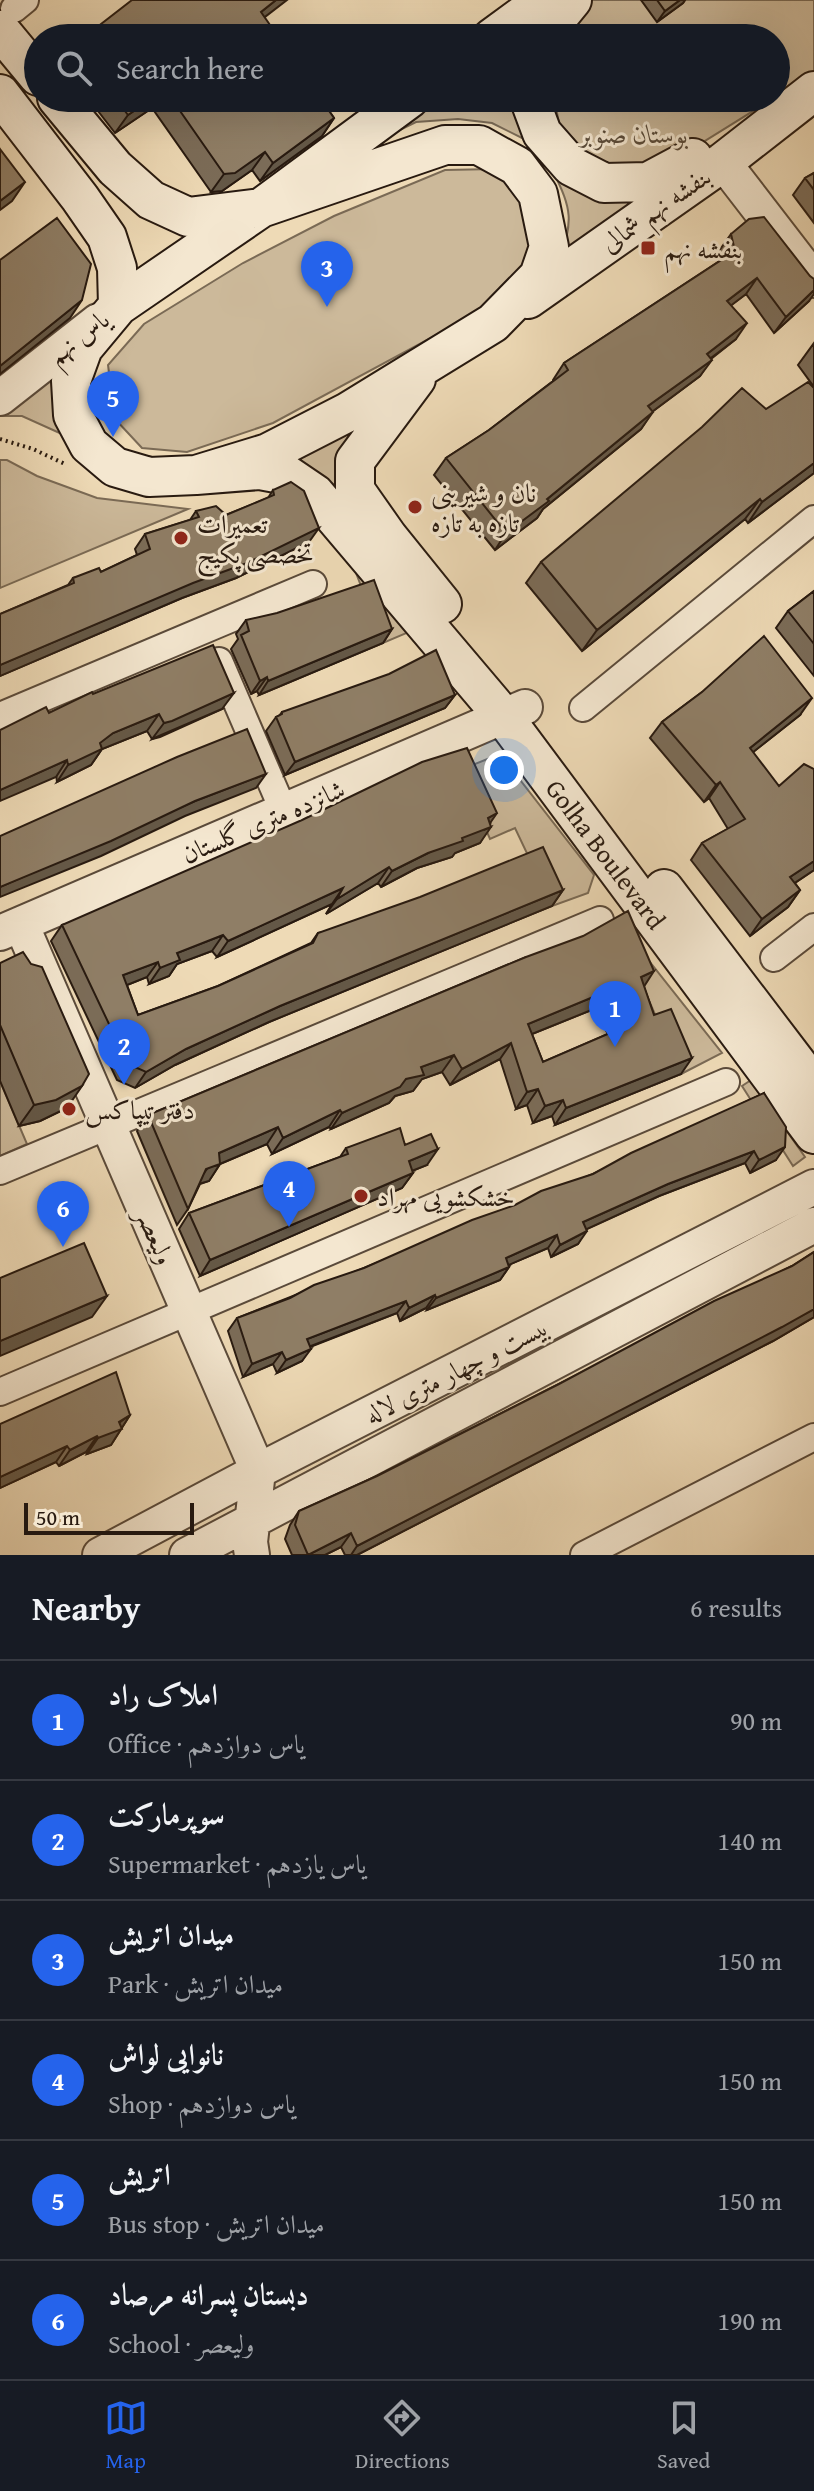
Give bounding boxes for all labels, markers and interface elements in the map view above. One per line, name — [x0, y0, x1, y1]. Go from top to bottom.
search box — [24, 24, 790, 112]
icon: search — [52, 46, 96, 90]
text: Search here — [116, 46, 264, 90]
park label: بوستان صنوبر — [577, 114, 689, 153]
street label: بنفشه نهم شمالی — [594, 160, 716, 258]
place label: بنفشه نهم — [664, 232, 742, 264]
marker: بنفشه نهم — [639, 239, 657, 257]
pin: 3 — [301, 241, 353, 307]
street label: یاس نهم — [38, 299, 123, 379]
pin: 5 — [87, 371, 139, 437]
place label: نان و شیرینی تازه به تازه — [431, 473, 536, 542]
marker: نان و شیرینی تازه به تازه — [406, 498, 424, 516]
place label: تعمیرات تخصصی پکیج — [197, 504, 314, 578]
marker: تعمیرات تخصصی پکیج — [172, 529, 190, 547]
your location — [484, 750, 524, 790]
street label: شانزده متری گلستان — [175, 769, 351, 873]
street label: Golha Boulevard — [537, 771, 676, 937]
pin: 1 — [589, 981, 641, 1047]
pin: 2 — [98, 1019, 150, 1085]
place label: دفتر تیپاکس — [85, 1090, 195, 1129]
marker: دفتر تیپاکس — [60, 1100, 78, 1118]
pin: 4 — [263, 1161, 315, 1227]
place label: خشکشویی مهراد — [377, 1177, 515, 1216]
pin: 6 — [37, 1181, 89, 1247]
marker: خشکشویی مهراد — [352, 1187, 370, 1205]
street label: ولیعصر — [125, 1199, 186, 1271]
street label: بیست و چهار متری لاله — [357, 1307, 555, 1433]
scale bar — [24, 1499, 194, 1535]
text: 50 m — [36, 1501, 80, 1533]
text: Nearby — [32, 1583, 141, 1632]
text: 6 results — [690, 1588, 782, 1627]
text: املاک راد — [108, 1672, 218, 1716]
text: 1 — [51, 1701, 65, 1740]
text: 90 m — [730, 1701, 782, 1740]
text: Office · یاس دوازدهم — [108, 1724, 305, 1763]
text: سوپرمارکت — [108, 1792, 225, 1836]
text: 2 — [51, 1821, 65, 1860]
text: 140 m — [717, 1821, 782, 1860]
text: Supermarket · یاس یازدهم — [108, 1844, 367, 1883]
text: میدان اتریش — [108, 1912, 234, 1956]
text: 3 — [51, 1941, 65, 1980]
text: 150 m — [717, 1941, 782, 1980]
text: Park · میدان اتریش — [108, 1964, 283, 2003]
text: نانوایی لواش — [108, 2032, 224, 2076]
text: 4 — [51, 2061, 65, 2100]
text: 150 m — [717, 2061, 782, 2100]
text: Shop · یاس دوازدهم — [108, 2084, 296, 2123]
text: اتریش — [108, 2152, 171, 2196]
text: 5 — [51, 2181, 65, 2220]
text: 150 m — [717, 2181, 782, 2220]
text: Bus stop · میدان اتریش — [108, 2204, 325, 2243]
text: دبستان پسرانه مرصاد — [108, 2272, 309, 2316]
text: 6 — [51, 2301, 65, 2340]
text: 190 m — [717, 2301, 782, 2340]
text: School · ولیعصر — [108, 2324, 254, 2363]
tab: Map — [104, 2396, 148, 2476]
tab: Directions — [355, 2396, 450, 2476]
tab: Saved — [657, 2396, 710, 2476]

